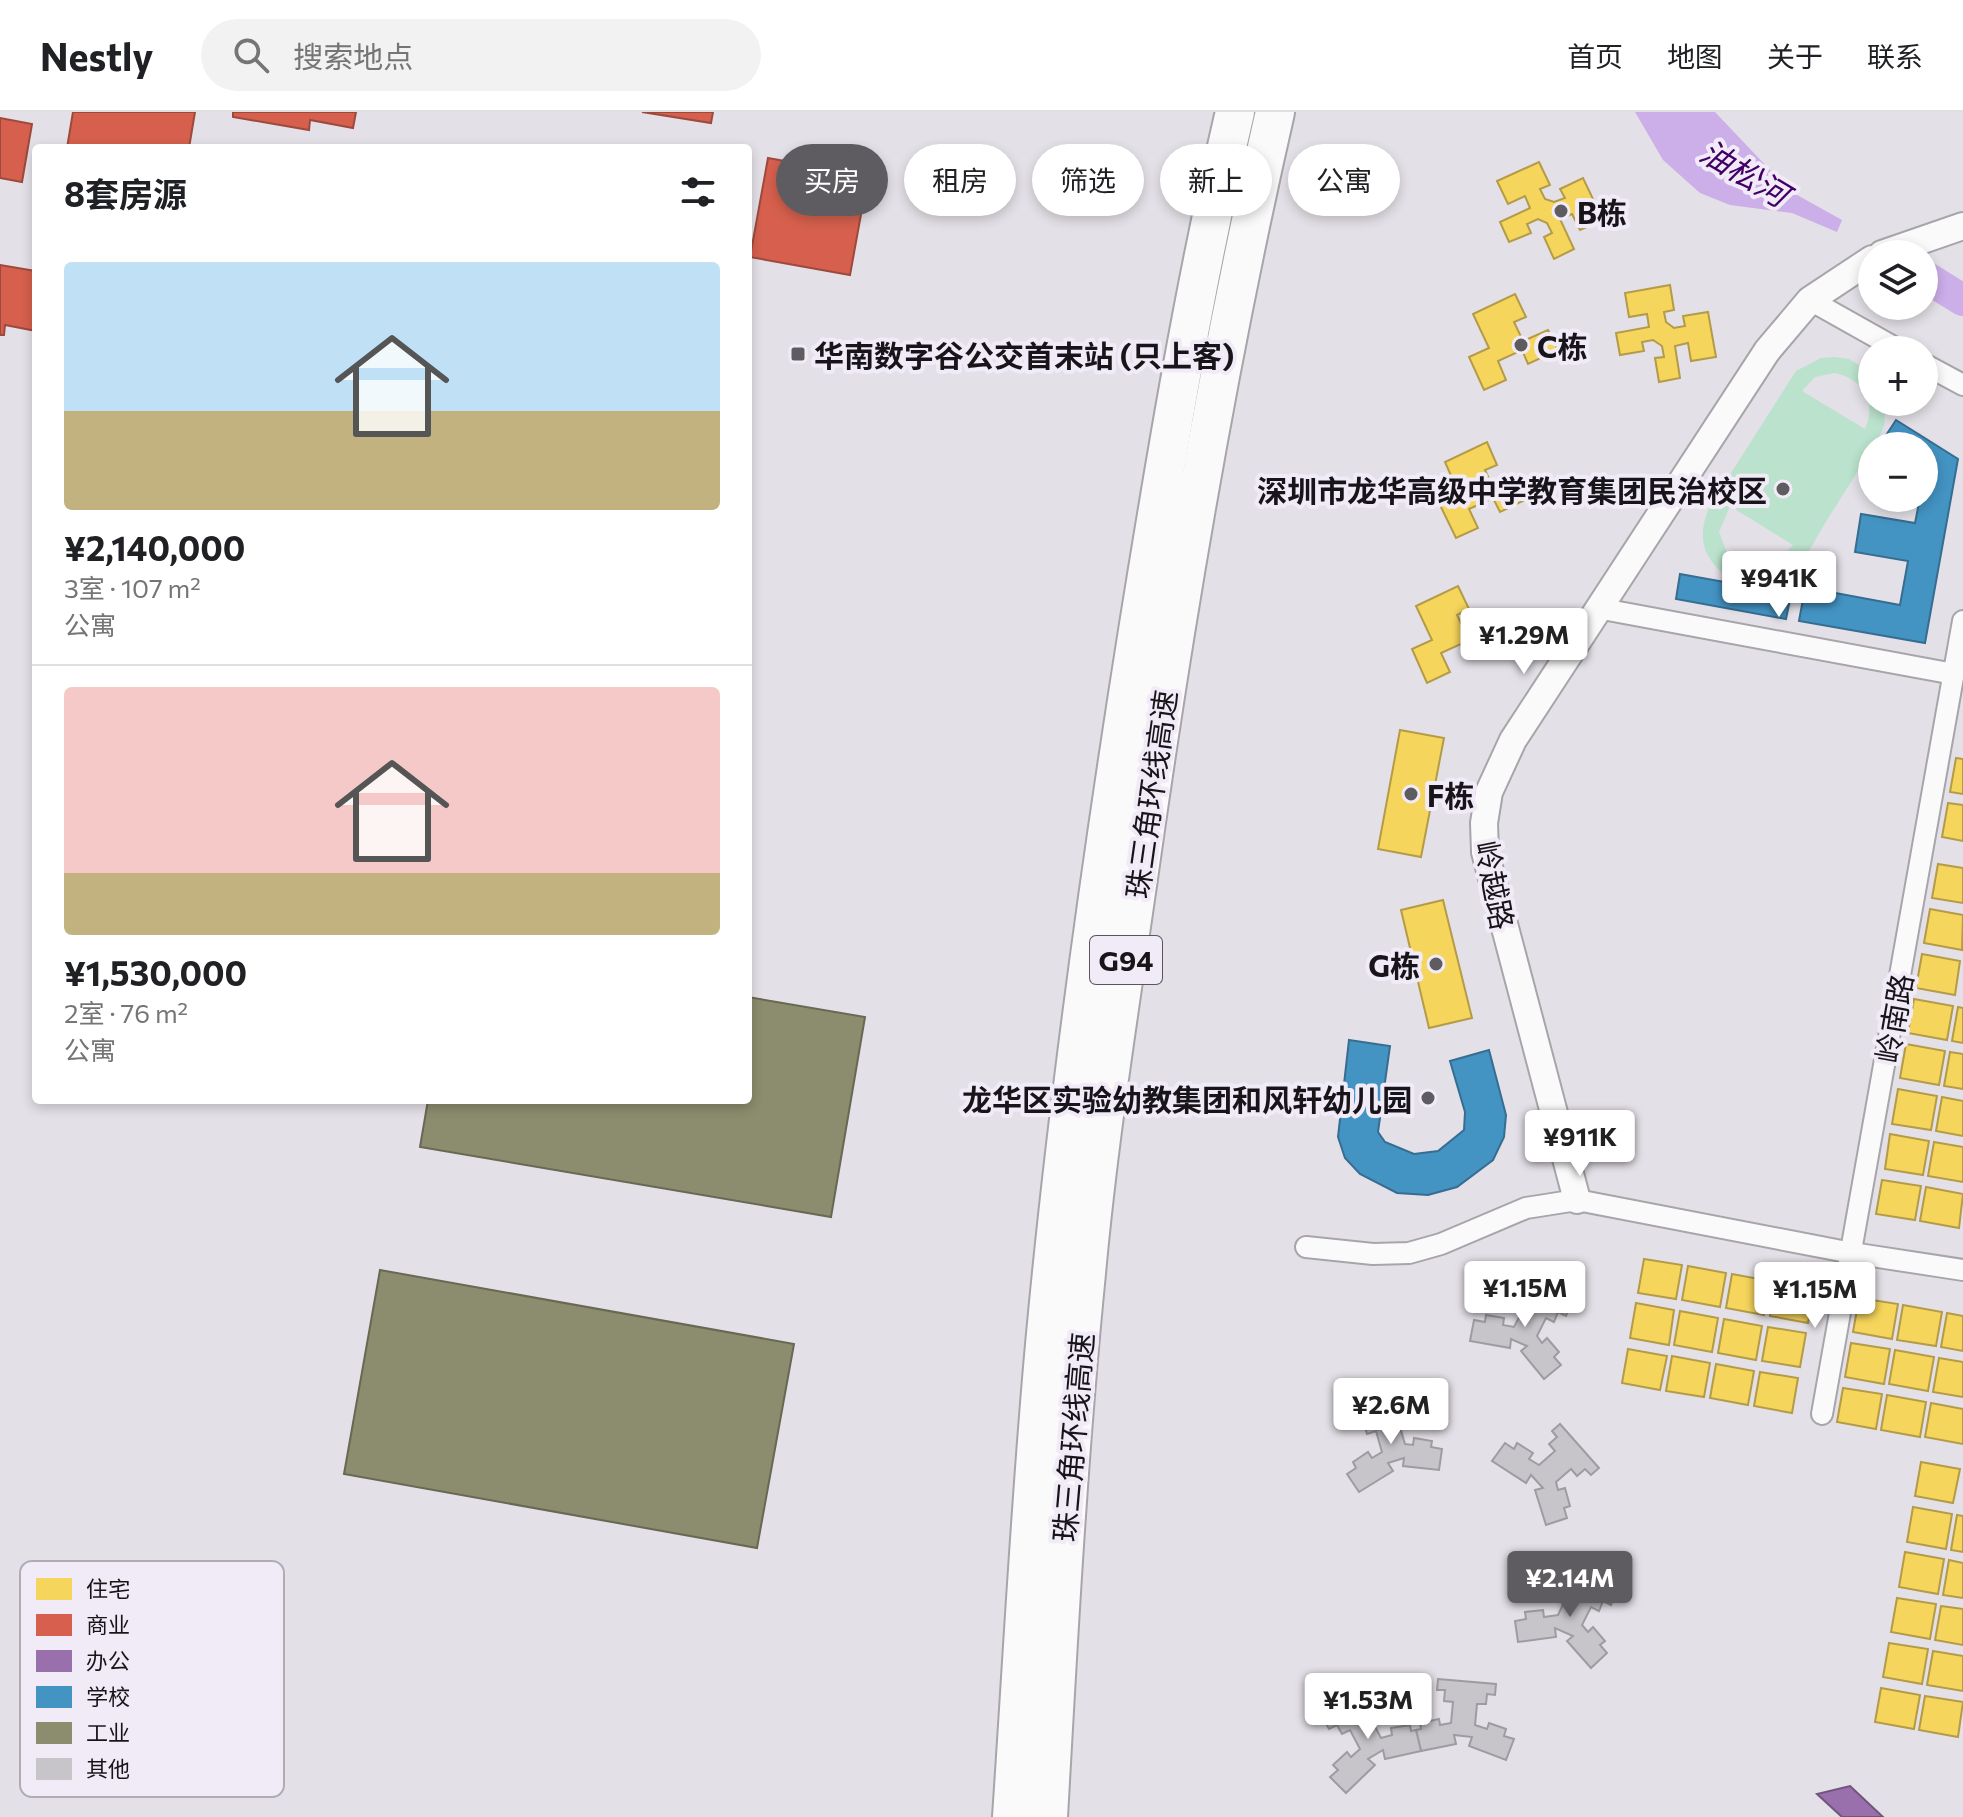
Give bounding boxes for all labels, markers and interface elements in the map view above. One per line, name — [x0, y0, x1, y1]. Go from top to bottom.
search box — [201, 19, 761, 91]
text: Nestly — [40, 32, 153, 79]
icon: search — [229, 33, 273, 77]
text: 搜索地点 — [293, 37, 413, 74]
text: 首页 — [1567, 39, 1623, 73]
text: 地图 — [1667, 39, 1723, 73]
text: 关于 — [1767, 39, 1823, 73]
text: 联系 — [1867, 39, 1923, 73]
water label: 油松河 — [1694, 130, 1802, 217]
chip: 买房 — [776, 144, 888, 216]
chip: 租房 — [904, 144, 1016, 216]
chip: 筛选 — [1032, 144, 1144, 216]
chip: 新上 — [1160, 144, 1272, 216]
chip: 公寓 — [1288, 144, 1400, 216]
icon: filters — [676, 170, 720, 214]
text: 8套房源 — [64, 172, 187, 214]
place label: B栋 — [1577, 193, 1627, 230]
marker: B栋 — [1552, 202, 1570, 220]
map controls — [1858, 240, 1938, 512]
button: layers — [1858, 240, 1938, 320]
icon: home — [320, 314, 464, 458]
place label: C栋 — [1537, 327, 1588, 364]
place label: 华南数字谷公交首末站 (只上客) — [814, 336, 1234, 373]
marker: C栋 — [1512, 336, 1530, 354]
button: + — [1858, 336, 1938, 416]
marker: 华南数字谷公交首末站 (只上客) — [789, 345, 807, 363]
button: − — [1858, 432, 1938, 512]
place label: 深圳市龙华高级中学教育集团民治校区 — [1257, 471, 1767, 508]
marker: 深圳市龙华高级中学教育集团民治校区 — [1774, 480, 1792, 498]
text: ¥2,140,000 — [64, 526, 245, 568]
pin: ¥941K — [1723, 551, 1835, 619]
text: ¥941K — [1740, 561, 1818, 592]
text: 3室 · 107 m² — [64, 572, 201, 603]
pin: ¥1.29M — [1459, 608, 1589, 676]
text: 公寓 — [64, 609, 116, 640]
text: ¥1.29M — [1478, 618, 1570, 649]
street label: 珠三角环线高速 — [1117, 687, 1183, 901]
icon: home — [320, 739, 464, 883]
place label: F栋 — [1427, 776, 1474, 813]
marker: F栋 — [1402, 785, 1420, 803]
street label: 岭越路 — [1469, 837, 1523, 933]
road number: G94 — [1090, 936, 1162, 984]
place label: G栋 — [1368, 946, 1420, 983]
text: ¥1,530,000 — [64, 951, 247, 993]
marker: G栋 — [1427, 955, 1445, 973]
street label: 岭南路 — [1867, 970, 1919, 1066]
text: 2室 · 76 m² — [64, 997, 188, 1028]
text: 公寓 — [64, 1034, 116, 1065]
place label: 龙华区实验幼教集团和风轩幼儿园 — [962, 1080, 1412, 1117]
marker: 龙华区实验幼教集团和风轩幼儿园 — [1419, 1089, 1437, 1107]
pin: ¥911K — [1524, 1110, 1636, 1178]
text: ¥911K — [1543, 1120, 1617, 1151]
pin: ¥1.15M — [1460, 1261, 1590, 1329]
pin: ¥1.15M — [1750, 1262, 1880, 1330]
text: ¥1.15M — [1482, 1271, 1568, 1302]
text: ¥1.15M — [1772, 1272, 1858, 1303]
street label: 珠三角环线高速 — [1044, 1331, 1100, 1543]
pin: ¥2.6M — [1335, 1378, 1447, 1446]
text: ¥2.6M — [1351, 1388, 1431, 1419]
pin: ¥2.14M — [1505, 1551, 1635, 1619]
legend — [20, 1561, 284, 1797]
text: ¥2.14M — [1525, 1561, 1615, 1592]
text: 住宅 — [86, 1575, 130, 1602]
text: 商业 — [86, 1611, 130, 1638]
text: 办公 — [86, 1647, 130, 1674]
pin: ¥1.53M — [1303, 1673, 1433, 1741]
text: 学校 — [86, 1683, 130, 1710]
text: ¥1.53M — [1323, 1683, 1413, 1714]
text: 工业 — [86, 1719, 130, 1746]
text: 其他 — [86, 1755, 130, 1782]

